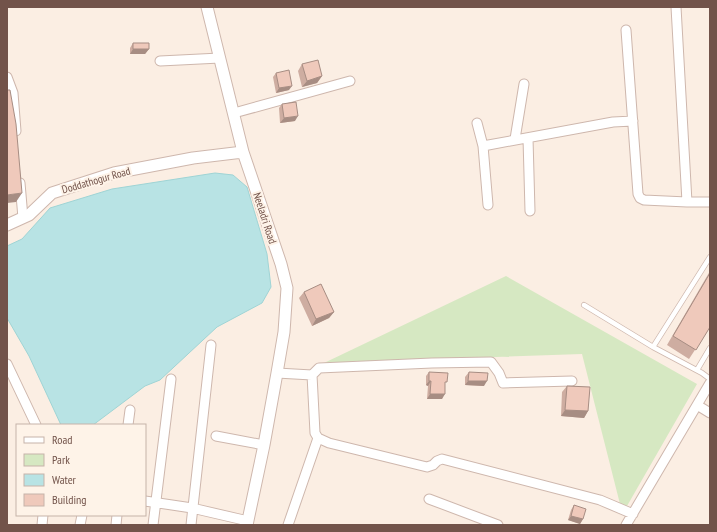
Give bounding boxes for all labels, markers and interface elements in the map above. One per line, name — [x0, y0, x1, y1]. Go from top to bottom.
street label: Doddathogur Road — [60, 163, 132, 196]
street label: Neeladri Road — [250, 191, 280, 246]
legend — [16, 424, 146, 516]
text: Road — [52, 432, 72, 447]
text: Park — [52, 452, 70, 467]
text: Water — [52, 472, 77, 487]
text: Building — [52, 492, 87, 507]

